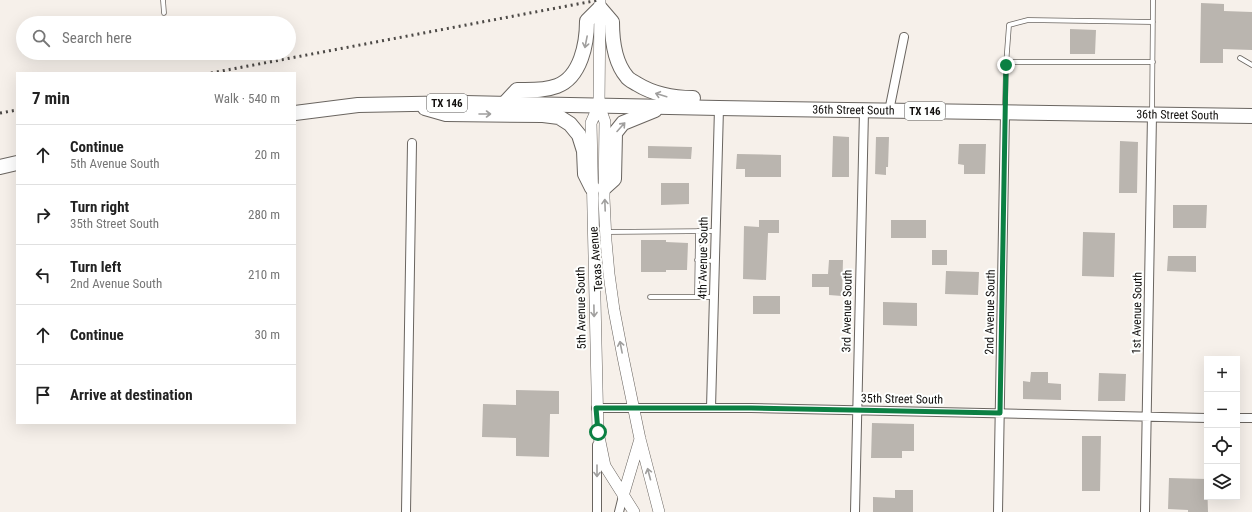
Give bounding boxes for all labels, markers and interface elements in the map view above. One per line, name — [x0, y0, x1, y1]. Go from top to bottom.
search box — [16, 16, 296, 60]
icon: search — [30, 27, 52, 49]
text: Search here — [62, 29, 132, 47]
one-way arrow — [581, 35, 589, 48]
route end — [997, 56, 1015, 74]
text: 7 min — [32, 88, 70, 108]
text: Walk · 540 m — [214, 91, 280, 106]
one-way arrow — [655, 91, 668, 98]
road number: TX 146 — [427, 94, 467, 112]
street label: 36th Street South — [812, 102, 895, 118]
road number: TX 146 — [905, 102, 945, 120]
street label: 36th Street South — [1136, 107, 1219, 123]
one-way arrow — [478, 110, 491, 118]
one-way arrow — [616, 122, 626, 132]
text: Continue — [70, 138, 124, 156]
icon: ahead — [32, 144, 54, 166]
text: 20 m — [254, 147, 280, 162]
text: 5th Avenue South — [70, 156, 160, 171]
text: Turn right — [70, 198, 129, 216]
one-way arrow — [601, 199, 608, 212]
icon: right — [32, 204, 54, 226]
text: 280 m — [248, 207, 280, 222]
text: 35th Street South — [70, 216, 159, 231]
street label: 4th Avenue South — [695, 216, 711, 299]
street label: Texas Avenue — [586, 226, 606, 292]
text: Turn left — [70, 258, 121, 276]
icon: left — [32, 264, 54, 286]
street label: 5th Avenue South — [573, 266, 589, 349]
text: 210 m — [248, 267, 280, 282]
street label: 3rd Avenue South — [839, 269, 855, 353]
street label: 2nd Avenue South — [982, 269, 998, 355]
street label: 1st Avenue South — [1129, 271, 1145, 354]
text: 2nd Avenue South — [70, 276, 162, 291]
one-way arrow — [590, 304, 598, 317]
icon: ahead — [32, 324, 54, 346]
text: Continue — [70, 326, 124, 344]
text: 30 m — [254, 327, 280, 342]
one-way arrow — [617, 341, 625, 354]
map controls — [1204, 356, 1240, 500]
button: + — [1204, 356, 1240, 392]
icon: arrive — [32, 384, 54, 406]
text: Arrive at destination — [70, 386, 193, 404]
street label: 35th Street South — [861, 391, 943, 407]
button: − — [1204, 392, 1240, 428]
route start — [589, 423, 607, 441]
button: locate — [1204, 428, 1240, 464]
one-way arrow — [593, 464, 601, 477]
button: layers — [1204, 464, 1240, 500]
one-way arrow — [645, 468, 653, 481]

